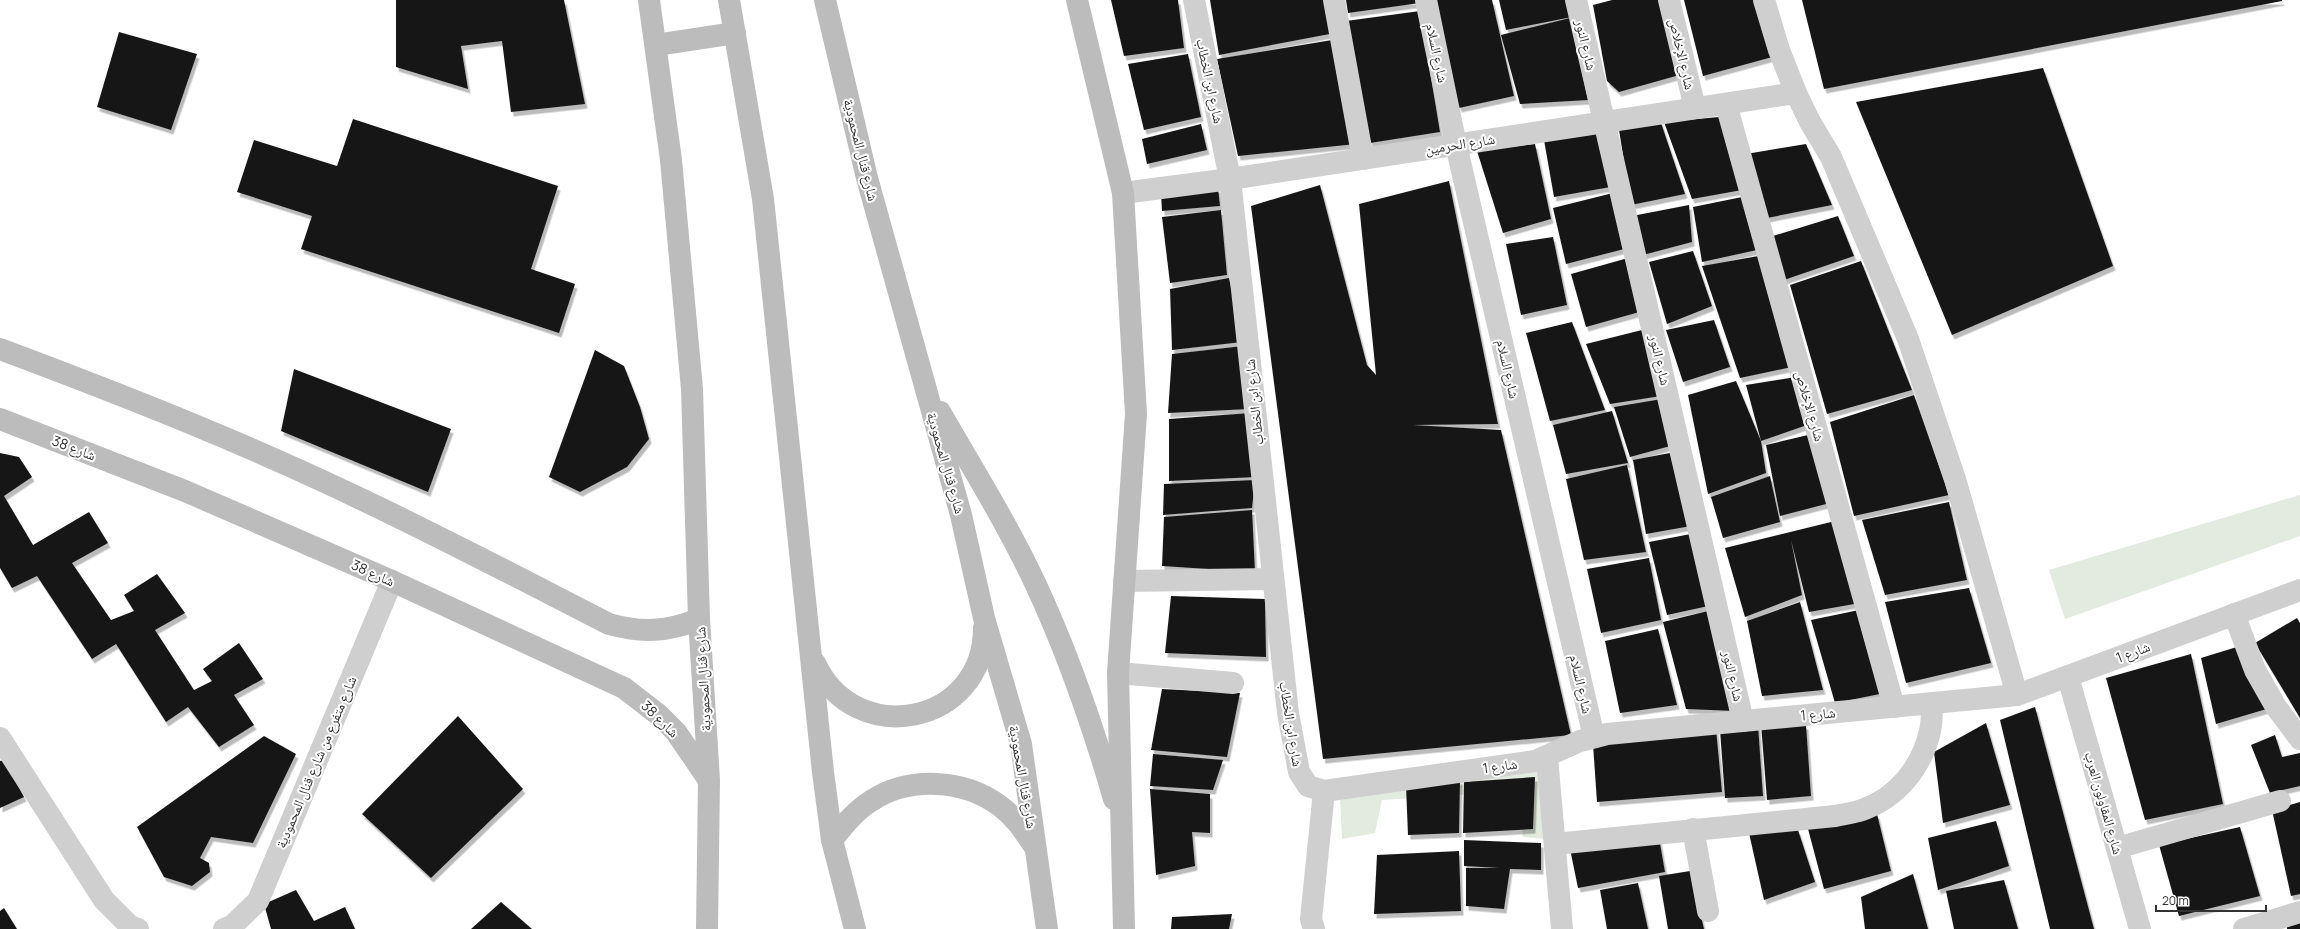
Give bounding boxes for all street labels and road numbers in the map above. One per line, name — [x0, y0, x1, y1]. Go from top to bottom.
street label: شارع الإخلاص — [1664, 16, 1700, 92]
street label: شارع النور — [1570, 17, 1602, 72]
street label: شارع السلام — [1421, 21, 1453, 85]
street label: شارع ابن الخطاب — [1191, 37, 1229, 125]
street label: شارع قنال المحمودية — [839, 97, 883, 203]
street label: شارع الحرمين — [1424, 129, 1496, 159]
street label: شارع النور — [1644, 332, 1676, 387]
street label: شارع السلام — [1491, 337, 1525, 401]
street label: شارع ابن الخطاب — [1240, 358, 1268, 446]
street label: شارع الإخلاص — [1790, 368, 1830, 444]
street label: شارع قنال المحمودية — [922, 410, 970, 516]
street label: شارع 38 — [49, 431, 99, 465]
street label: شارع 38 — [348, 555, 398, 591]
street label: شارع قنال المحمودية — [690, 626, 716, 732]
street label: شارع 1 — [2113, 636, 2153, 668]
street label: شارع النور — [1717, 648, 1749, 703]
street label: شارع السلام — [1564, 652, 1598, 716]
street label: شارع متفرع من شارع قنال المحمودية — [271, 673, 361, 851]
street label: شارع ابن الخطاب — [1274, 680, 1308, 768]
street label: شارع 38 — [637, 696, 683, 742]
street label: شارع 1 — [1800, 703, 1836, 725]
street label: شارع قنال المحمودية — [1004, 724, 1042, 830]
street label: شارع المقاولون العرب — [2080, 749, 2128, 857]
street label: شارع 1 — [1481, 754, 1519, 778]

